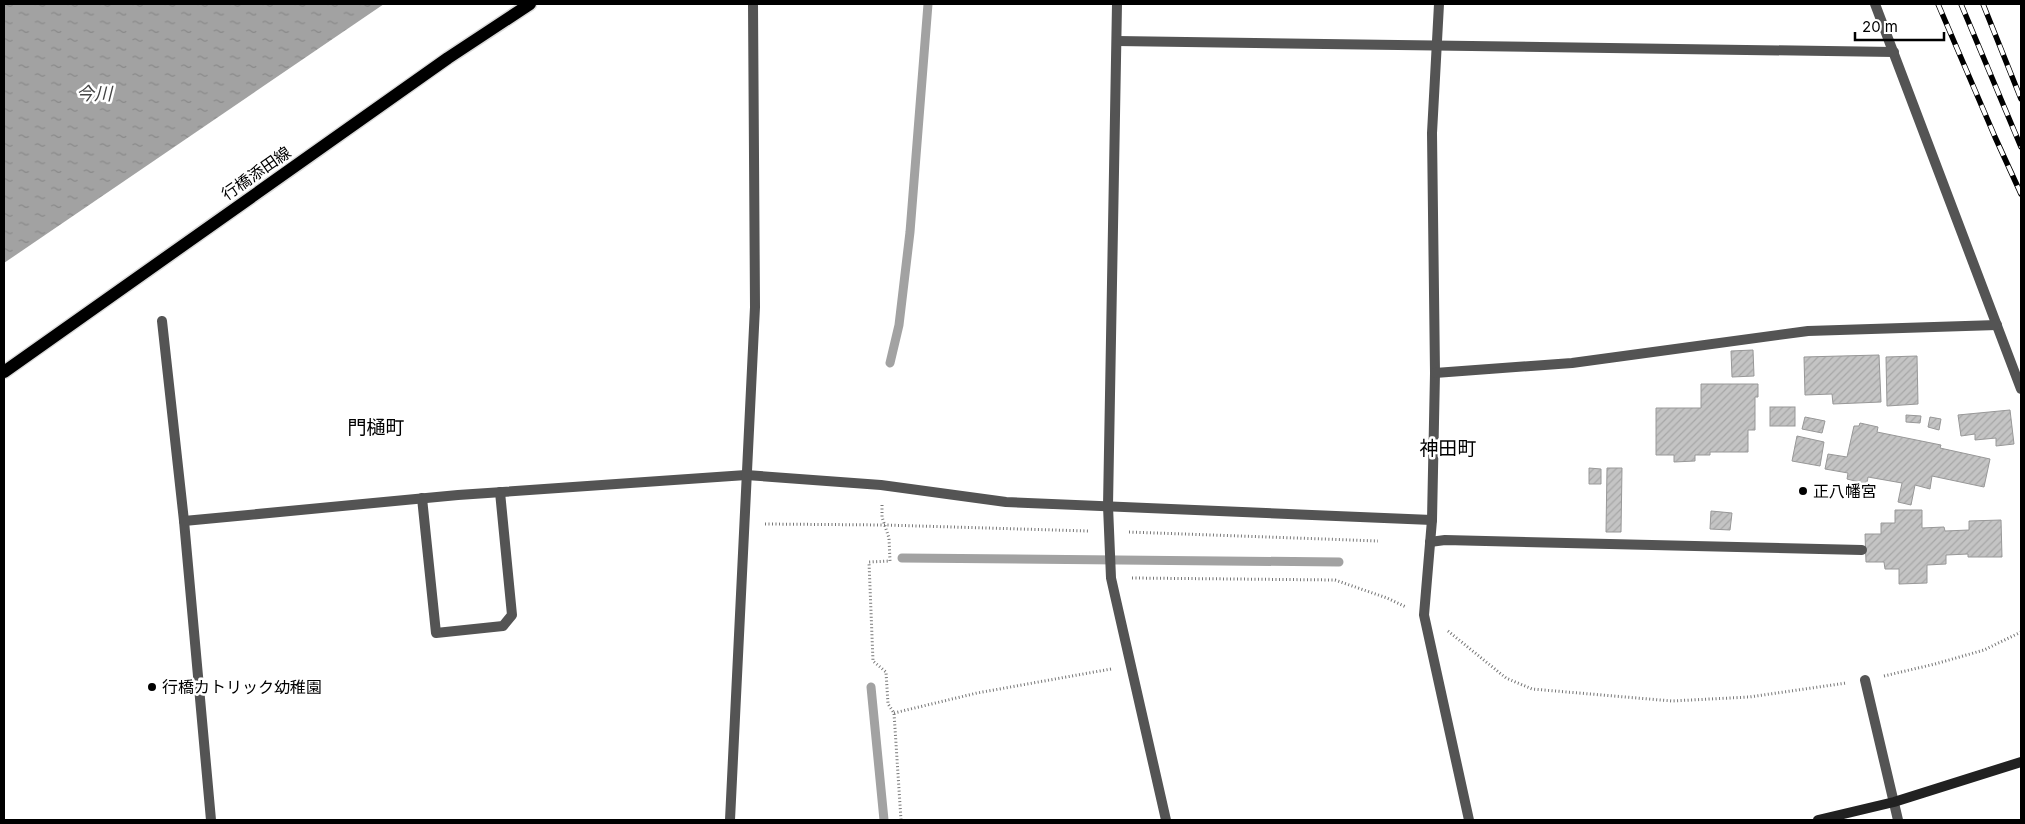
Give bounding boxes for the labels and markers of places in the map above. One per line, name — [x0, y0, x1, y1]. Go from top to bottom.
place label: 正八幡宮 — [1813, 481, 1877, 501]
marker: 正八幡宮 — [1797, 485, 1809, 497]
place label: 行橋カトリック幼稚園 — [162, 677, 322, 697]
marker: 行橋カトリック幼稚園 — [146, 681, 158, 693]

